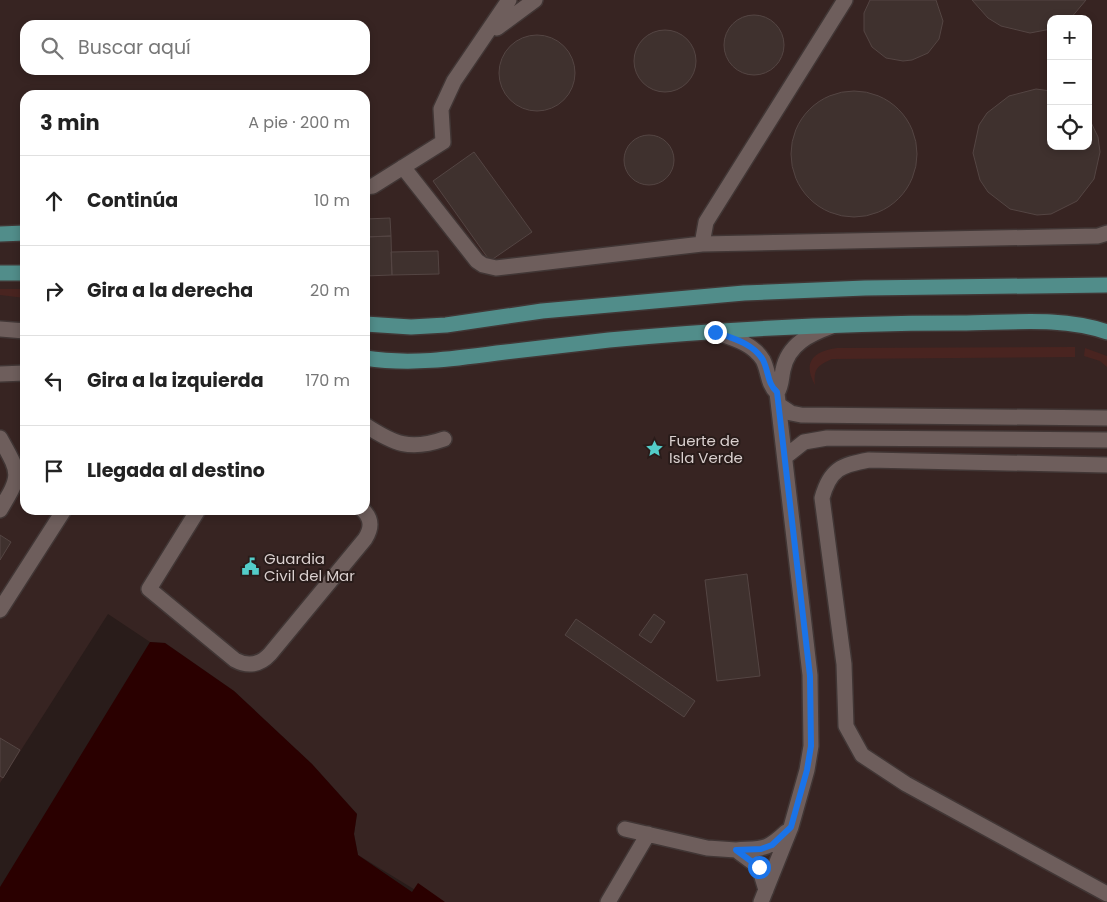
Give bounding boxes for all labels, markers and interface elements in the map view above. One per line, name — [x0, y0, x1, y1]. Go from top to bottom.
map controls — [1047, 15, 1092, 150]
button: + — [1047, 15, 1092, 60]
search box — [20, 20, 370, 75]
icon: search — [38, 34, 66, 62]
text: Buscar aquí — [78, 34, 191, 61]
button: − — [1047, 60, 1092, 105]
button: locate — [1047, 105, 1092, 150]
text: 3 min — [40, 108, 100, 137]
text: A pie · 200 m — [248, 111, 350, 134]
icon: ahead — [40, 187, 68, 215]
text: Continúa — [87, 187, 178, 214]
text: 10 m — [314, 189, 350, 212]
icon: right — [40, 277, 68, 305]
text: Gira a la derecha — [87, 277, 253, 304]
text: 20 m — [310, 279, 350, 302]
route end — [704, 321, 727, 344]
icon: left — [40, 367, 68, 395]
text: Gira a la izquierda — [87, 367, 264, 394]
text: 170 m — [305, 369, 350, 392]
place label: Fuerte de Isla Verde — [669, 430, 743, 468]
place icon: Fuerte de Isla Verde — [645, 439, 665, 459]
icon: arrive — [40, 457, 68, 485]
text: Llegada al destino — [87, 457, 265, 484]
place label: Guardia Civil del Mar — [264, 548, 355, 586]
public building icon: Guardia Civil del Mar — [240, 557, 260, 577]
route start — [748, 856, 771, 879]

